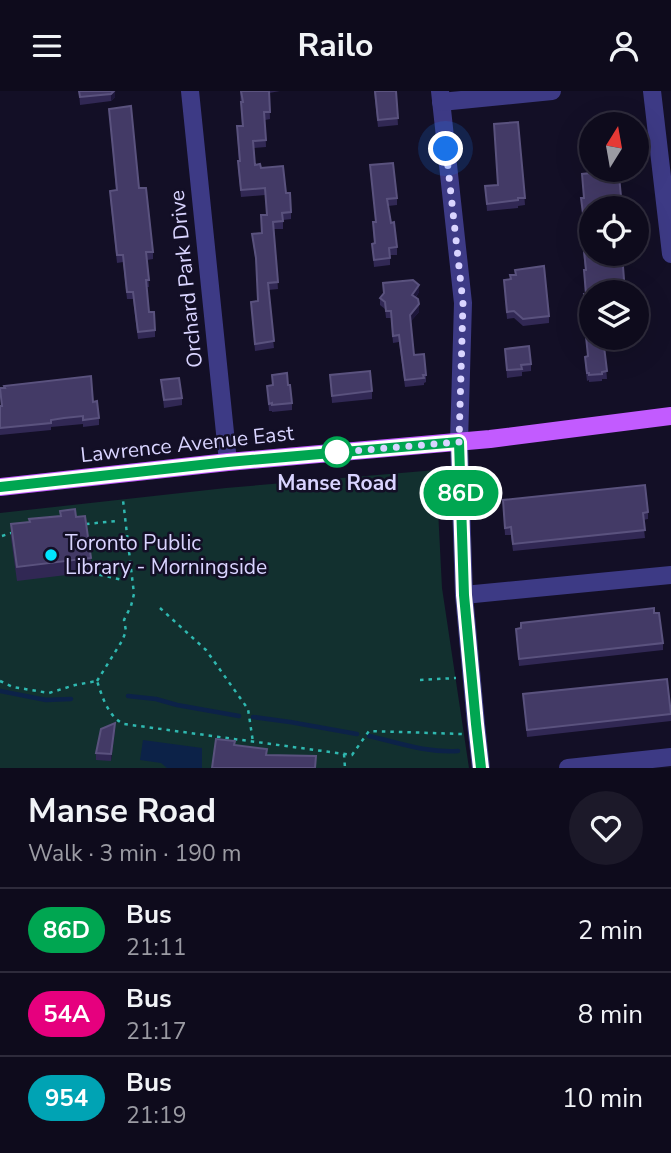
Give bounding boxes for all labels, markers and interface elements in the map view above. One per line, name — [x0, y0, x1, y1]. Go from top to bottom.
text: Railo — [298, 24, 373, 67]
icon: menu — [28, 27, 66, 65]
icon: person — [605, 27, 643, 65]
north arrow — [579, 112, 649, 182]
map controls — [579, 112, 649, 350]
your location — [428, 131, 463, 166]
street label: Orchard Park Drive — [163, 189, 209, 369]
button: locate — [579, 196, 649, 266]
button: layers — [579, 280, 649, 350]
street label: Lawrence Avenue East — [79, 419, 296, 469]
marker: Manse Road — [322, 437, 352, 467]
place label: Manse Road — [277, 469, 397, 497]
line badge: 86D — [421, 470, 501, 516]
text: 86D — [437, 477, 485, 509]
place label: Toronto Public Library - Morningside — [65, 529, 267, 581]
marker: Toronto Public Library - Morningside — [43, 547, 59, 563]
text: Manse Road — [28, 789, 216, 834]
button: heart — [569, 791, 643, 865]
text: Walk · 3 min · 190 m — [28, 838, 241, 869]
text: Bus — [126, 897, 172, 932]
text: 2 min — [578, 913, 643, 948]
text: 86D — [43, 914, 90, 946]
text: 21:11 — [126, 932, 186, 963]
text: Bus — [126, 981, 172, 1016]
text: 8 min — [578, 997, 643, 1032]
text: 54A — [43, 998, 90, 1030]
text: 21:17 — [126, 1016, 186, 1047]
text: Bus — [126, 1065, 172, 1100]
text: 10 min — [562, 1081, 643, 1116]
text: 954 — [45, 1082, 88, 1114]
text: 21:19 — [126, 1100, 186, 1131]

